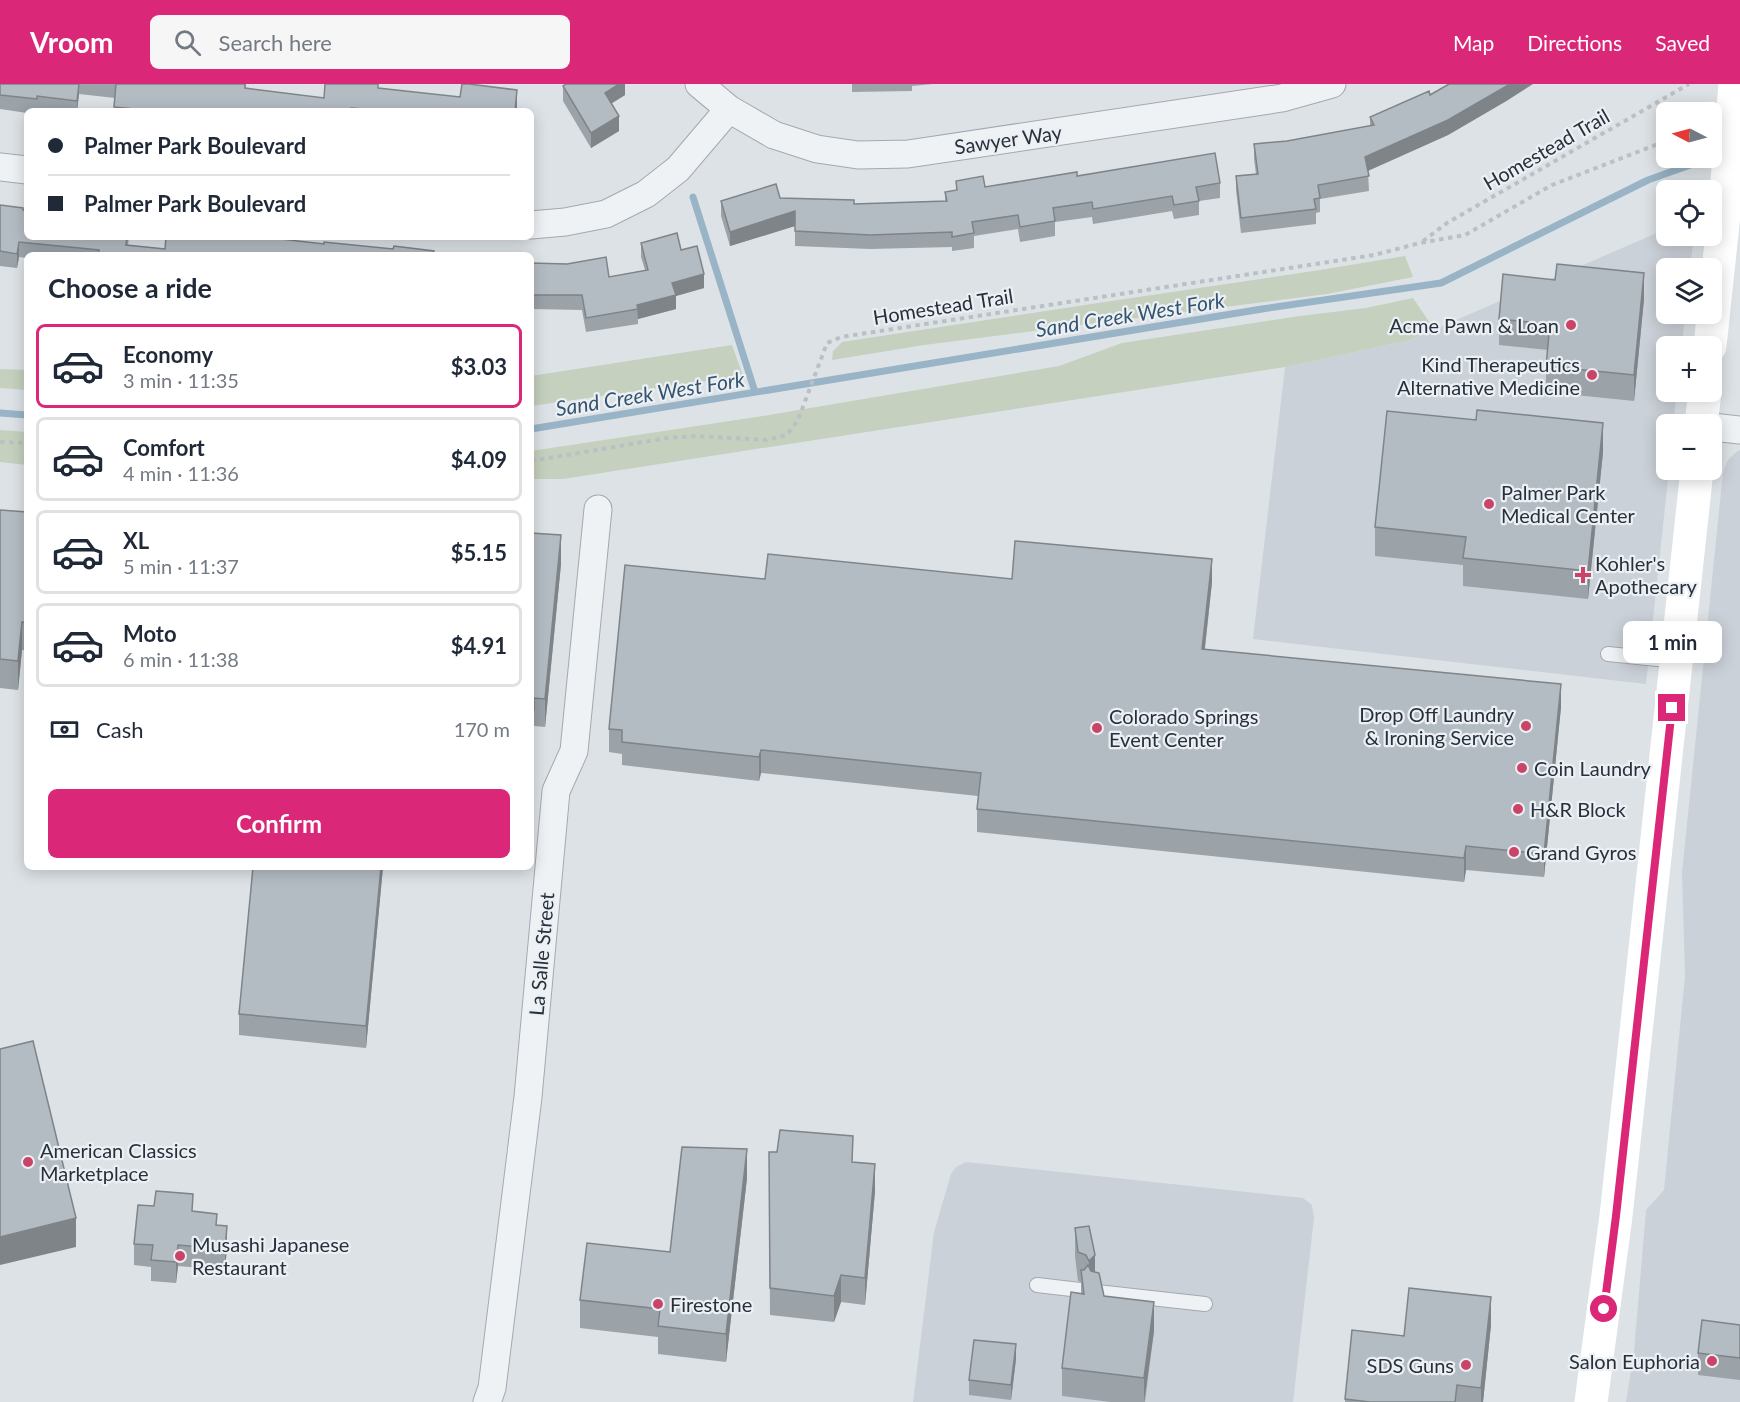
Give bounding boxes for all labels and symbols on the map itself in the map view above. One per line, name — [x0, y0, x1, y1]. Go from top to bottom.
north arrow — [1656, 102, 1722, 168]
street label: Homestead Trail — [1479, 103, 1613, 195]
street label: Sawyer Way — [953, 119, 1064, 158]
street label: Homestead Trail — [871, 283, 1015, 329]
water label: Sand Creek West Fork — [1034, 287, 1227, 341]
place label: Acme Pawn & Loan — [1389, 313, 1559, 337]
marker: Acme Pawn & Loan — [1564, 318, 1578, 332]
place label: Kind Therapeutics Alternative Medicine — [1397, 352, 1580, 399]
water label: Sand Creek West Fork — [554, 366, 747, 420]
marker: Kind Therapeutics Alternative Medicine — [1585, 368, 1599, 382]
place label: Palmer Park Medical Center — [1501, 480, 1636, 527]
marker: Palmer Park Medical Center — [1482, 497, 1496, 511]
place label: Kohler's Apothecary — [1595, 551, 1698, 598]
marker: Kohler's Apothecary — [1576, 568, 1590, 582]
callout: 1 min — [1622, 621, 1722, 663]
route end — [1658, 694, 1685, 721]
place label: Drop Off Laundry & Ironing Service — [1359, 702, 1515, 749]
place label: Colorado Springs Event Center — [1109, 704, 1258, 751]
marker: Drop Off Laundry & Ironing Service — [1519, 719, 1533, 733]
marker: Colorado Springs Event Center — [1090, 721, 1104, 735]
place label: Coin Laundry — [1534, 756, 1652, 780]
marker: Coin Laundry — [1515, 761, 1529, 775]
place label: H&R Block — [1530, 797, 1627, 821]
marker: H&R Block — [1511, 802, 1525, 816]
place label: Grand Gyros — [1526, 840, 1636, 864]
marker: Grand Gyros — [1507, 845, 1521, 859]
street label: La Salle Street — [524, 891, 558, 1017]
place label: American Classics Marketplace — [40, 1138, 197, 1185]
marker: American Classics Marketplace — [21, 1155, 35, 1169]
place label: Musashi Japanese Restaurant — [192, 1232, 349, 1279]
marker: Musashi Japanese Restaurant — [173, 1249, 187, 1263]
place label: Firestone — [670, 1292, 752, 1316]
route start — [1590, 1295, 1617, 1322]
marker: Firestone — [651, 1297, 665, 1311]
place label: Salon Euphoria — [1569, 1349, 1700, 1373]
place label: SDS Guns — [1367, 1353, 1454, 1377]
marker: Salon Euphoria — [1705, 1354, 1719, 1368]
marker: SDS Guns — [1459, 1358, 1473, 1372]

